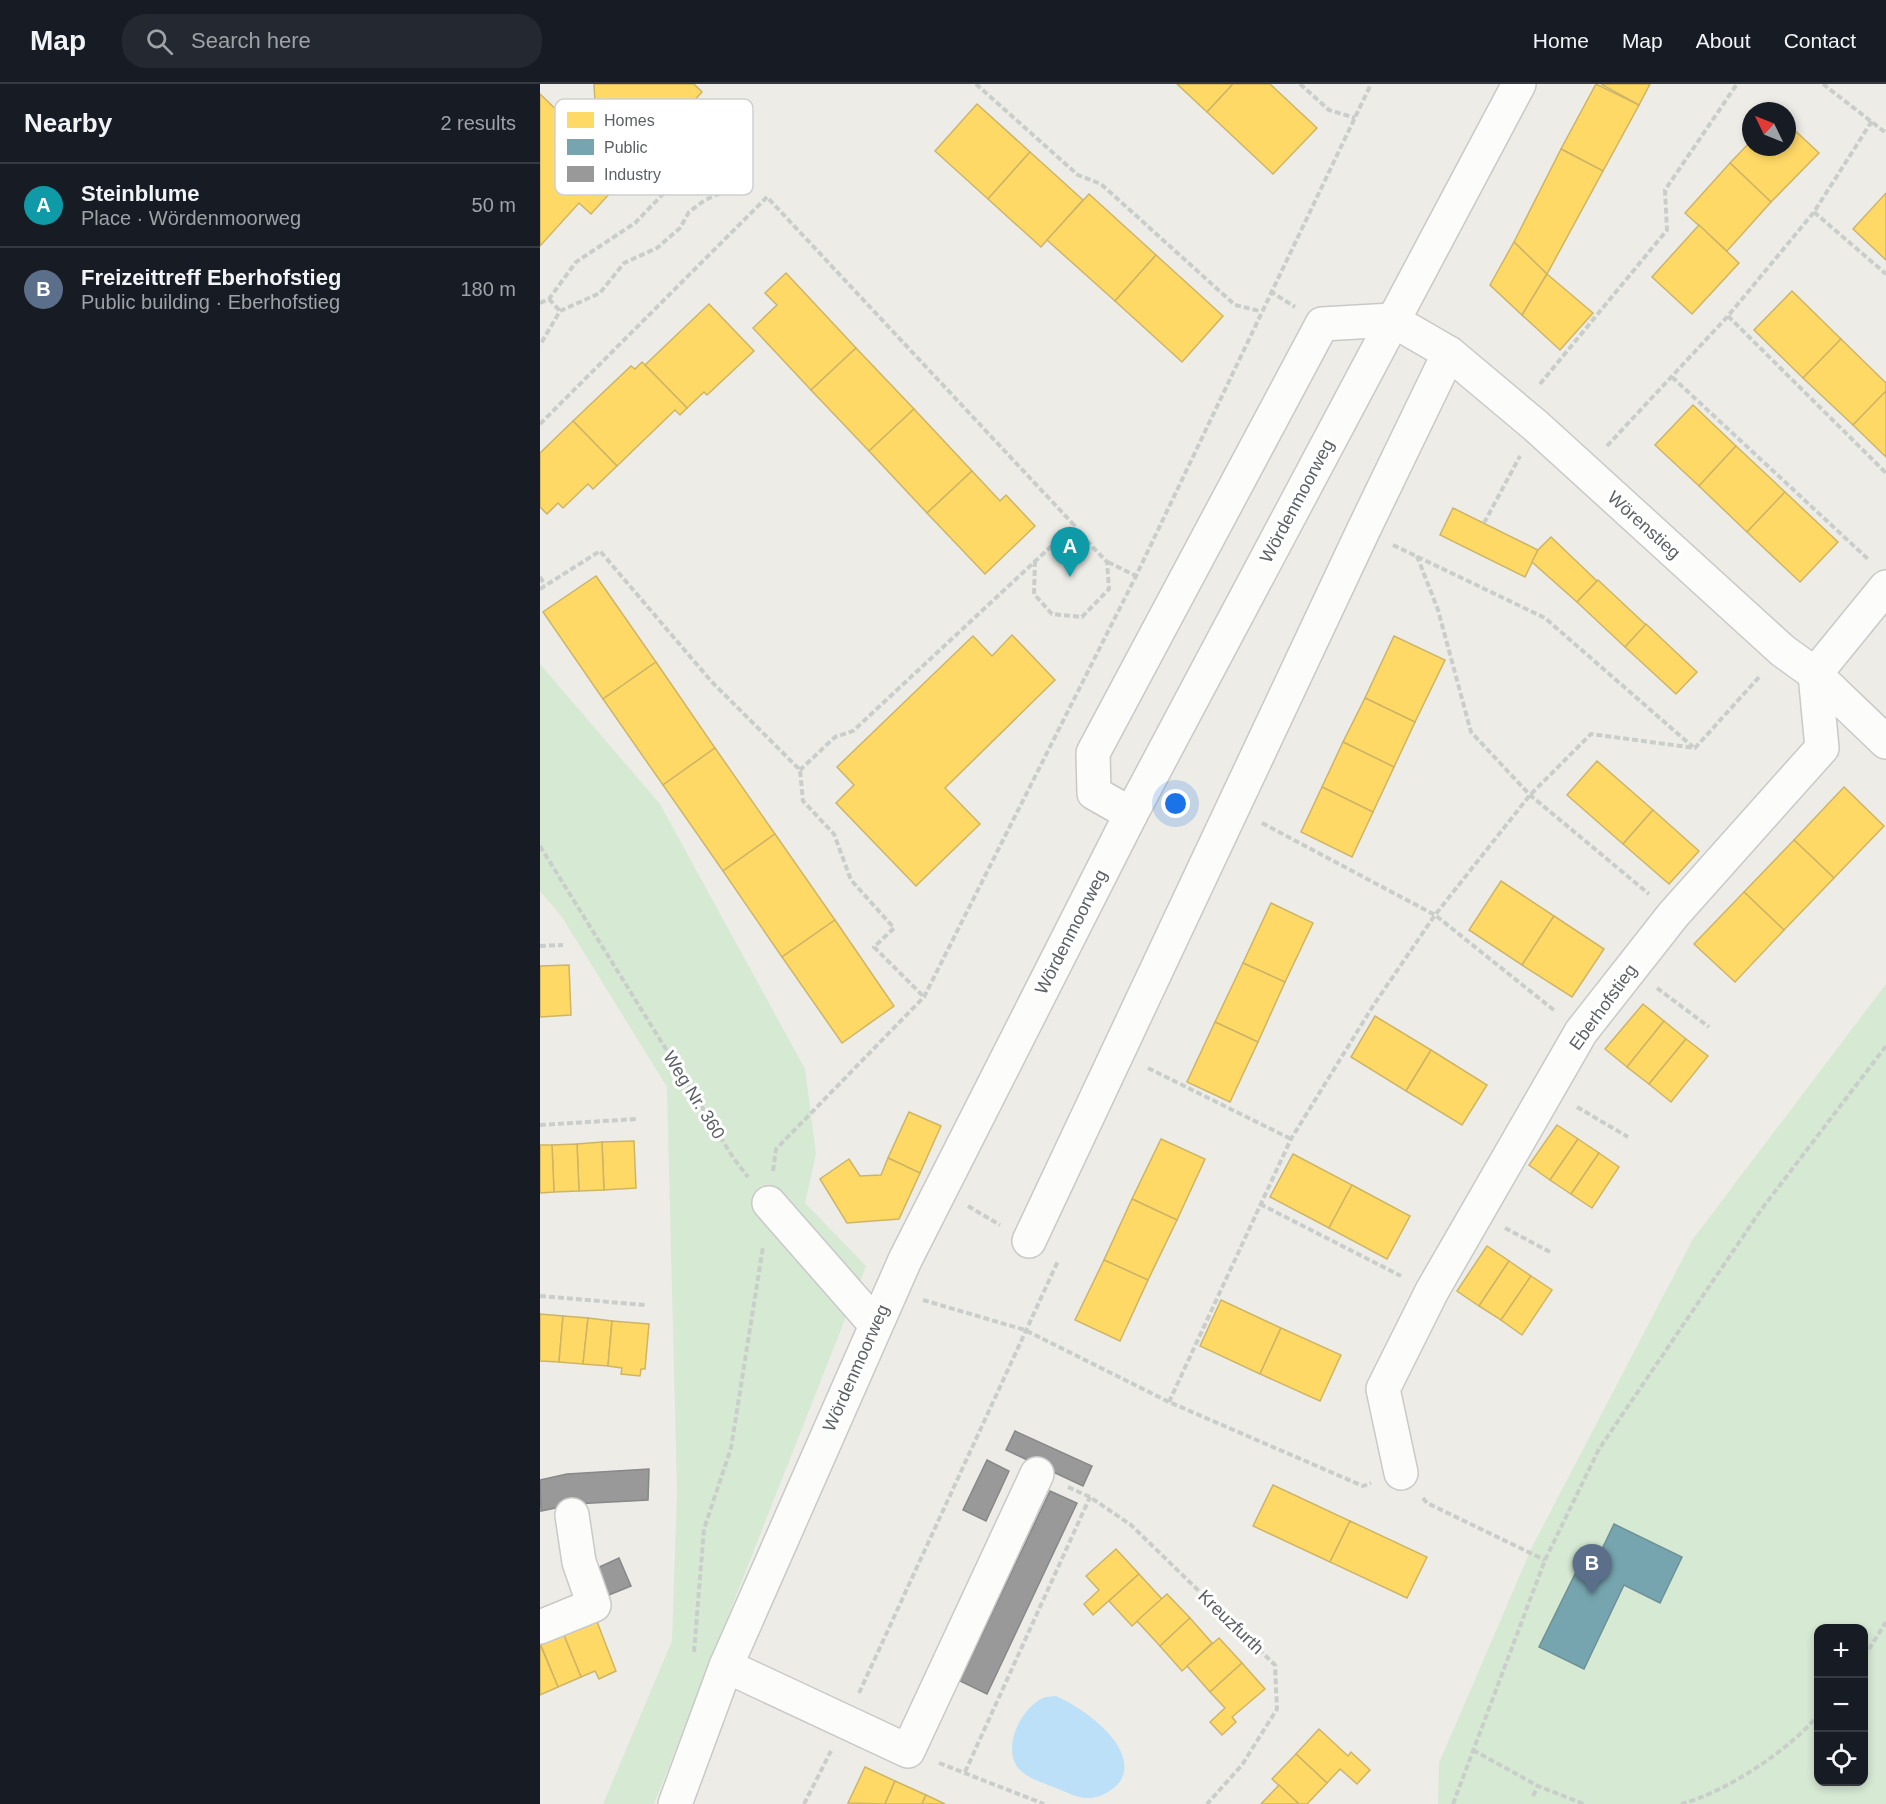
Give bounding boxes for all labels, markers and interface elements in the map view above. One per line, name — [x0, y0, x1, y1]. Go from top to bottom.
search box — [122, 14, 542, 68]
text: Map — [30, 25, 86, 56]
icon: search — [143, 25, 176, 58]
text: Search here — [191, 28, 311, 53]
text: Home — [1533, 29, 1589, 52]
text: Map — [1622, 29, 1663, 52]
text: About — [1696, 29, 1751, 52]
text: Contact — [1784, 29, 1856, 52]
legend — [555, 99, 753, 195]
north arrow — [1742, 102, 1796, 156]
text: Nearby — [24, 108, 112, 138]
text: 2 results — [440, 112, 516, 134]
text: Homes — [604, 112, 655, 129]
text: Public — [604, 139, 648, 156]
text: Industry — [604, 166, 661, 183]
text: Steinblume — [81, 181, 200, 206]
text: A — [36, 194, 51, 216]
text: 50 m — [472, 194, 516, 216]
text: Place · Wördenmoorweg — [81, 207, 301, 229]
text: Freizeittreff Eberhofstieg — [81, 265, 341, 290]
text: B — [36, 278, 51, 300]
text: 180 m — [460, 278, 516, 300]
text: Public building · Eberhofstieg — [81, 291, 340, 313]
street label: Wördenmoorweg — [1256, 436, 1338, 566]
street label: Wörenstieg — [1603, 487, 1685, 563]
pin: A — [1050, 528, 1090, 577]
your location — [1161, 789, 1190, 818]
street label: Wördenmoorweg — [1031, 866, 1111, 998]
street label: Eberhofstieg — [1565, 960, 1641, 1054]
street label: Weg Nr. 360 — [659, 1047, 729, 1143]
street label: Wördenmoorweg — [819, 1301, 893, 1435]
pin: B — [1572, 1544, 1612, 1594]
street label: Kreuzfurth — [1194, 1586, 1268, 1658]
map controls — [1814, 1624, 1868, 1786]
button: + — [1814, 1624, 1868, 1678]
button: − — [1814, 1678, 1868, 1732]
button: locate — [1814, 1732, 1868, 1786]

